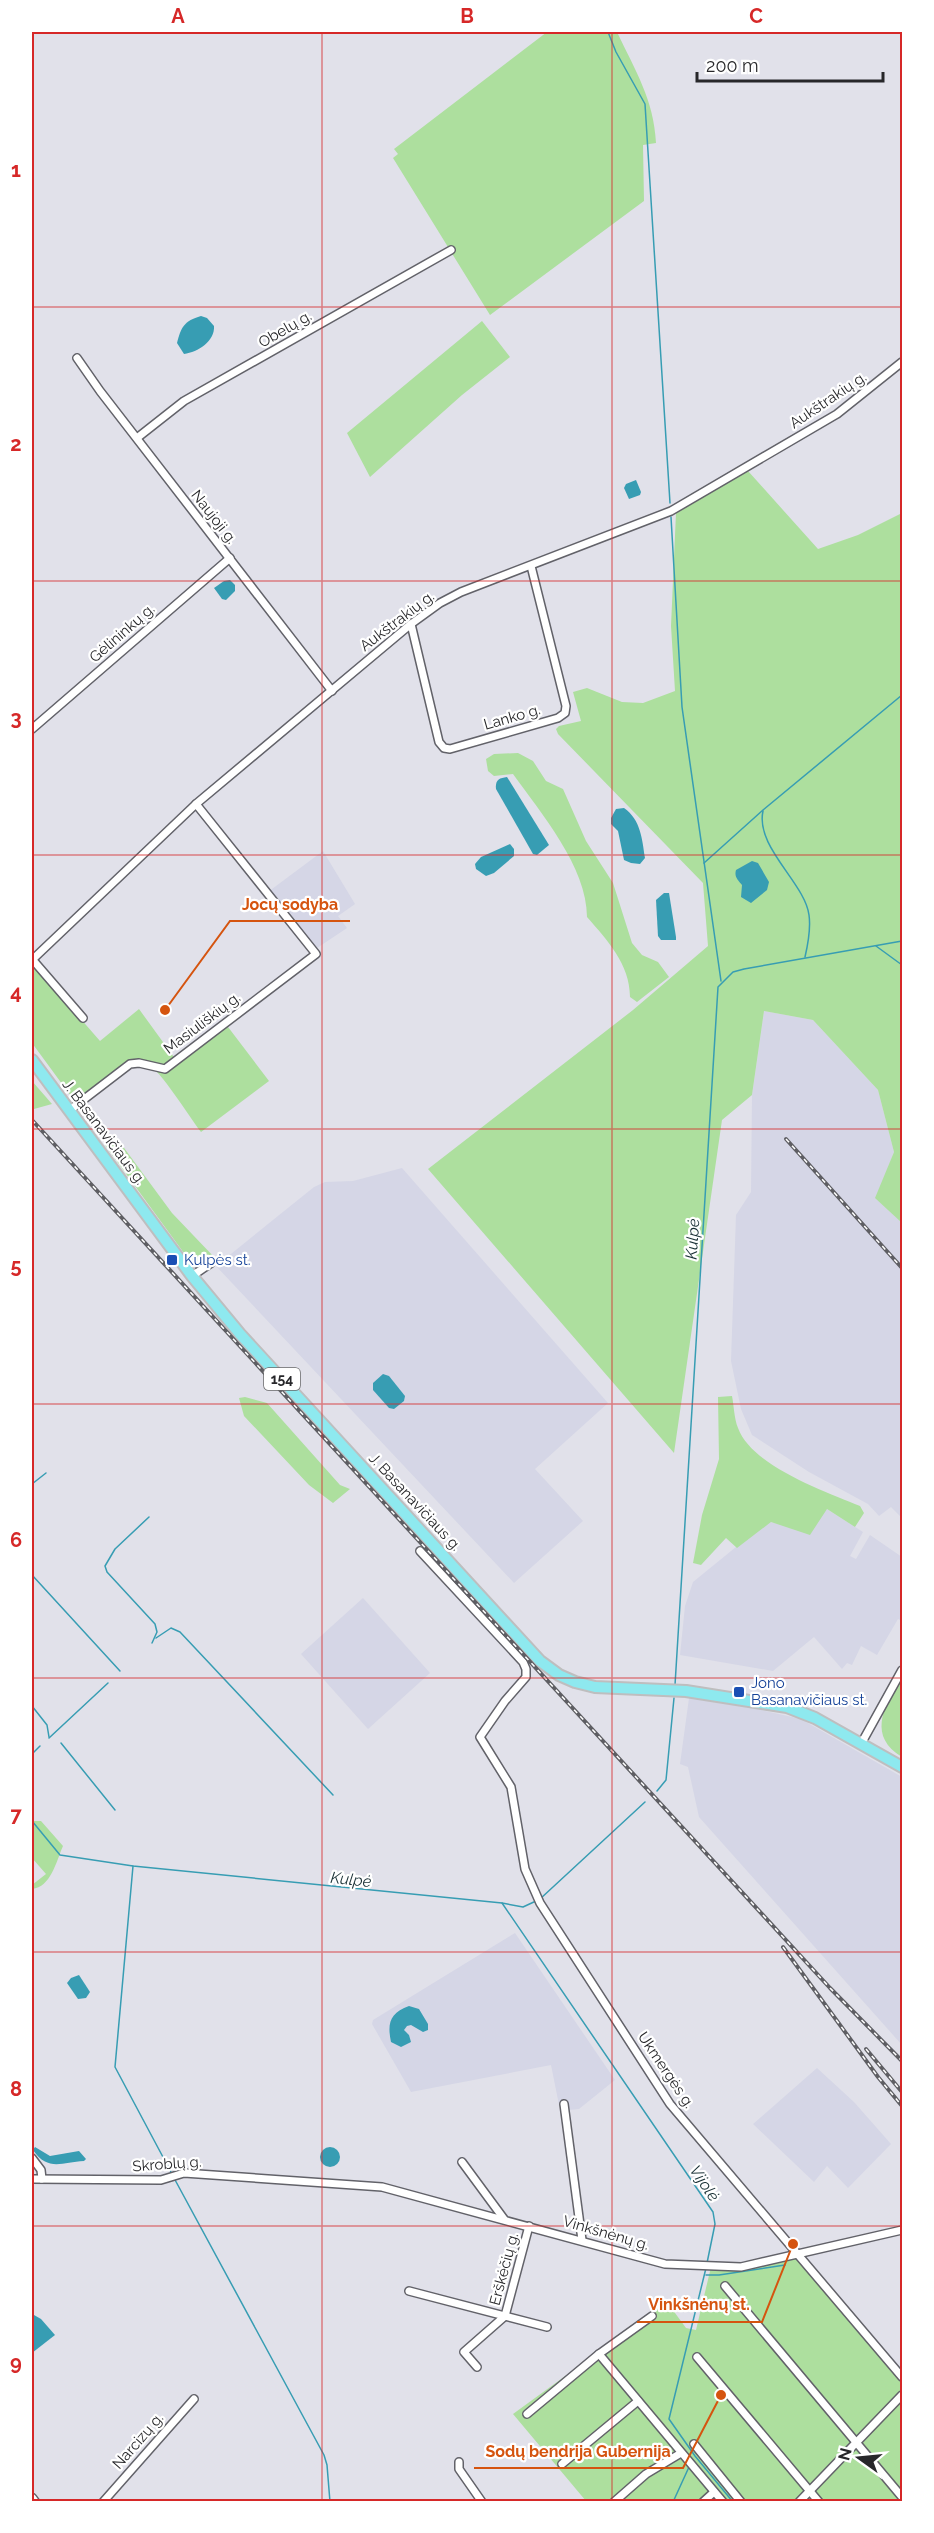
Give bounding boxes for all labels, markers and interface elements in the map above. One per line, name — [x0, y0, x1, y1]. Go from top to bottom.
text: A — [171, 4, 185, 28]
text: B — [460, 4, 474, 28]
text: C — [749, 4, 763, 28]
scale bar — [697, 45, 883, 83]
text: 200 m — [706, 55, 759, 76]
text: 1 — [11, 158, 21, 182]
street label: Obelų g. — [255, 307, 315, 351]
street label: Aukštrakių g. — [786, 368, 870, 432]
text: 2 — [10, 432, 22, 456]
street label: Naujoji g. — [187, 486, 241, 548]
street label: Aukštrakių g. — [356, 587, 438, 655]
street label: Gėlininkų g. — [86, 600, 158, 666]
street label: Lanko g. — [482, 700, 542, 734]
text: 3 — [10, 706, 22, 730]
callout: Jocų sodyba — [230, 887, 350, 921]
text: Jocų sodyba — [242, 895, 338, 914]
text: 4 — [10, 980, 22, 1004]
street label: Masiuliškių g. — [160, 988, 244, 1058]
street label: J. Basanavičiaus g. — [59, 1076, 149, 1188]
water label: Kulpė — [682, 1218, 703, 1260]
place label: Kulpės st. — [184, 1251, 251, 1269]
marker: Kulpės st. — [165, 1253, 179, 1267]
text: 5 — [10, 1254, 22, 1278]
road number: 154 — [264, 1368, 300, 1390]
street label: J. Basanavičiaus g. — [365, 1449, 465, 1555]
text: 6 — [10, 1528, 22, 1552]
place label: Jono Basanavičiaus st. — [751, 1674, 867, 1709]
marker: Jono Basanavičiaus st. — [732, 1685, 746, 1699]
text: 7 — [10, 1803, 22, 1827]
water label: Kulpė — [330, 1868, 373, 1891]
street label: Ukmergės g. — [634, 2028, 698, 2112]
text: 8 — [10, 2077, 22, 2101]
street label: Skroblų g. — [132, 2153, 202, 2175]
water label: Vijolė — [686, 2162, 724, 2205]
street label: Vinkšnėnų g. — [561, 2212, 651, 2254]
street label: Erškėčių g. — [486, 2231, 522, 2307]
callout: Vinkšnėnų st. — [637, 2288, 762, 2322]
text: Vinkšnėnų st. — [648, 2295, 750, 2314]
text: 9 — [10, 2351, 22, 2375]
street label: Narcizų g. — [109, 2409, 167, 2473]
north arrow — [829, 2428, 889, 2488]
callout: Sodų bendrija Gubernija — [474, 2434, 683, 2468]
text: Sodų bendrija Gubernija — [485, 2442, 671, 2461]
text: N — [834, 2446, 856, 2463]

